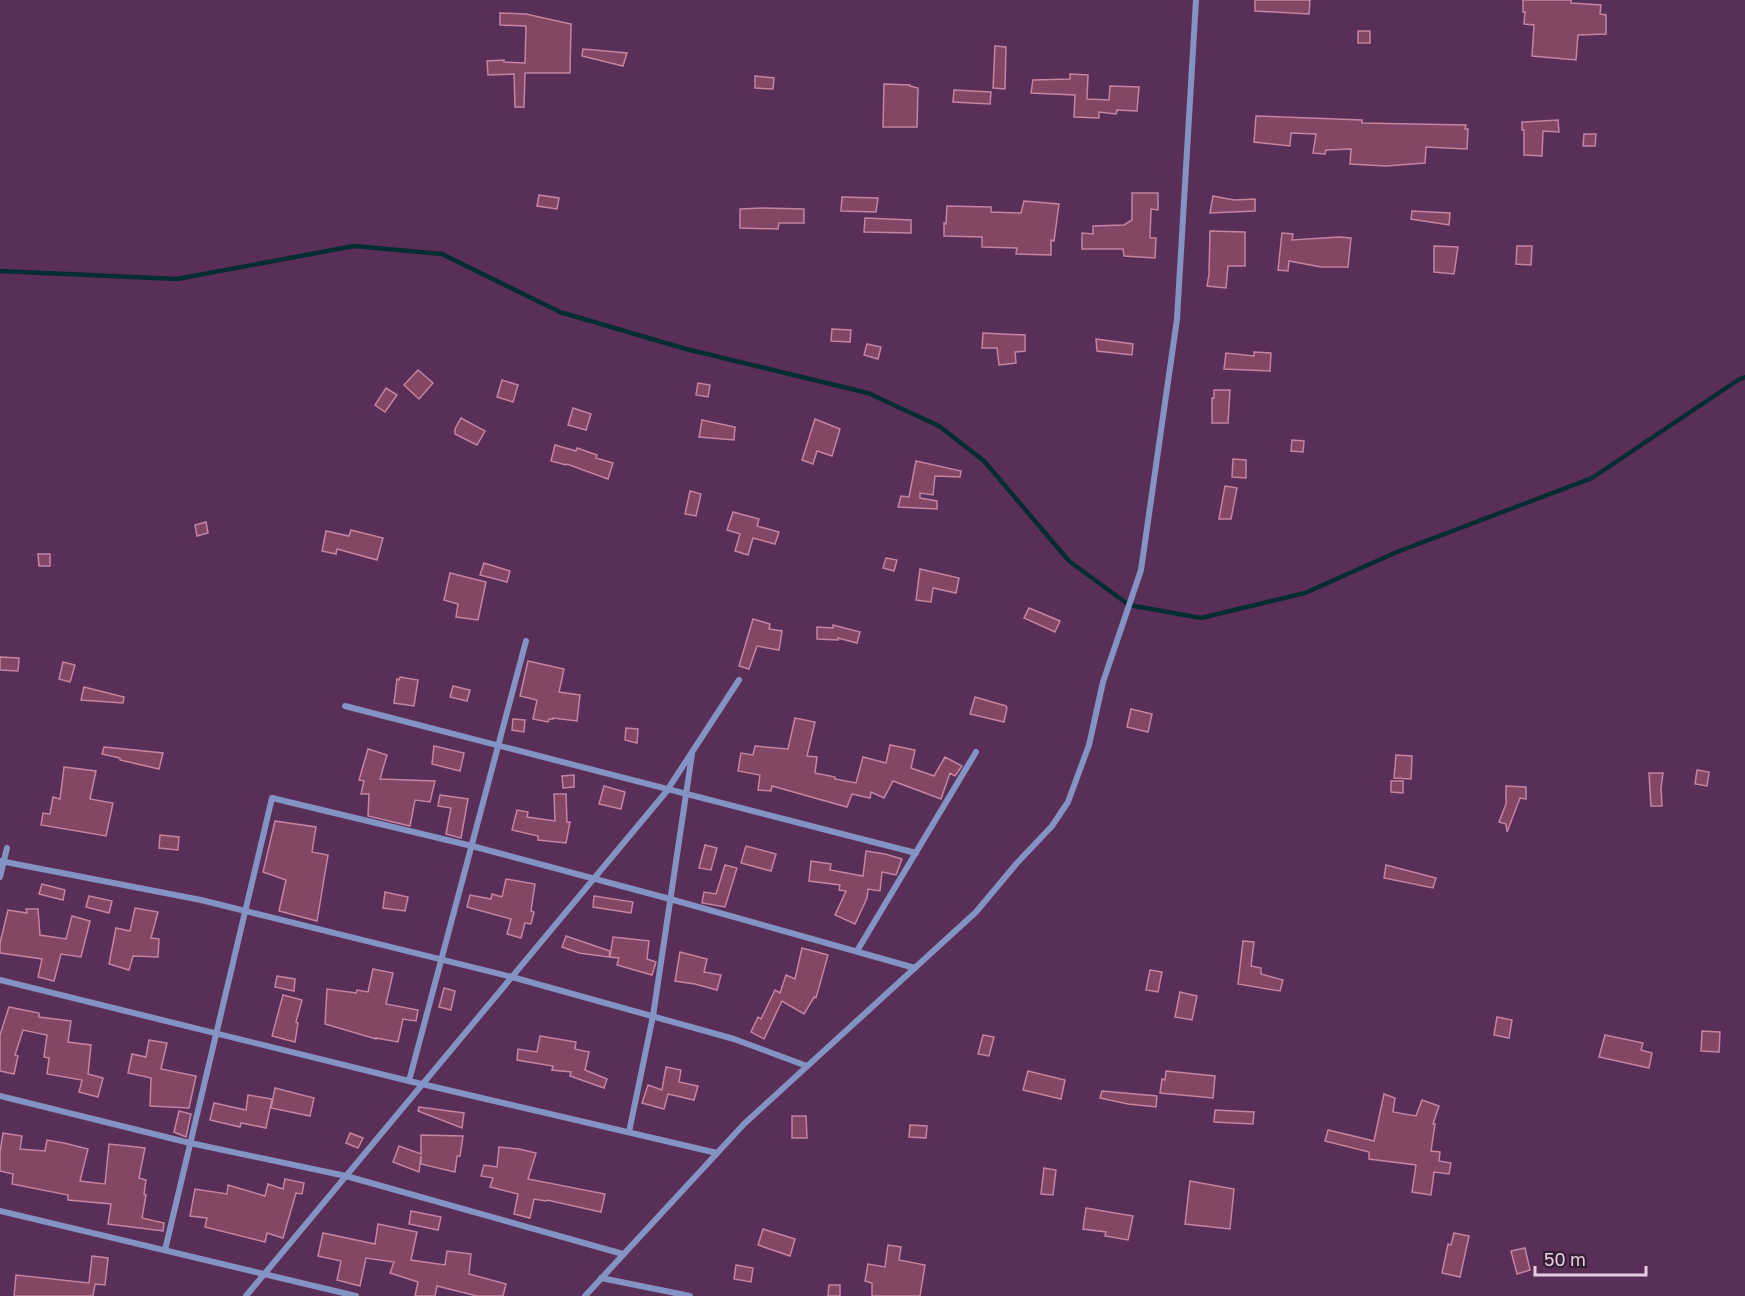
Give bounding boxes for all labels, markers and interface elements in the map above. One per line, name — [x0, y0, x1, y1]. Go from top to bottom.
scale bar — [1535, 1239, 1646, 1277]
text: 50 m — [1544, 1248, 1586, 1270]

